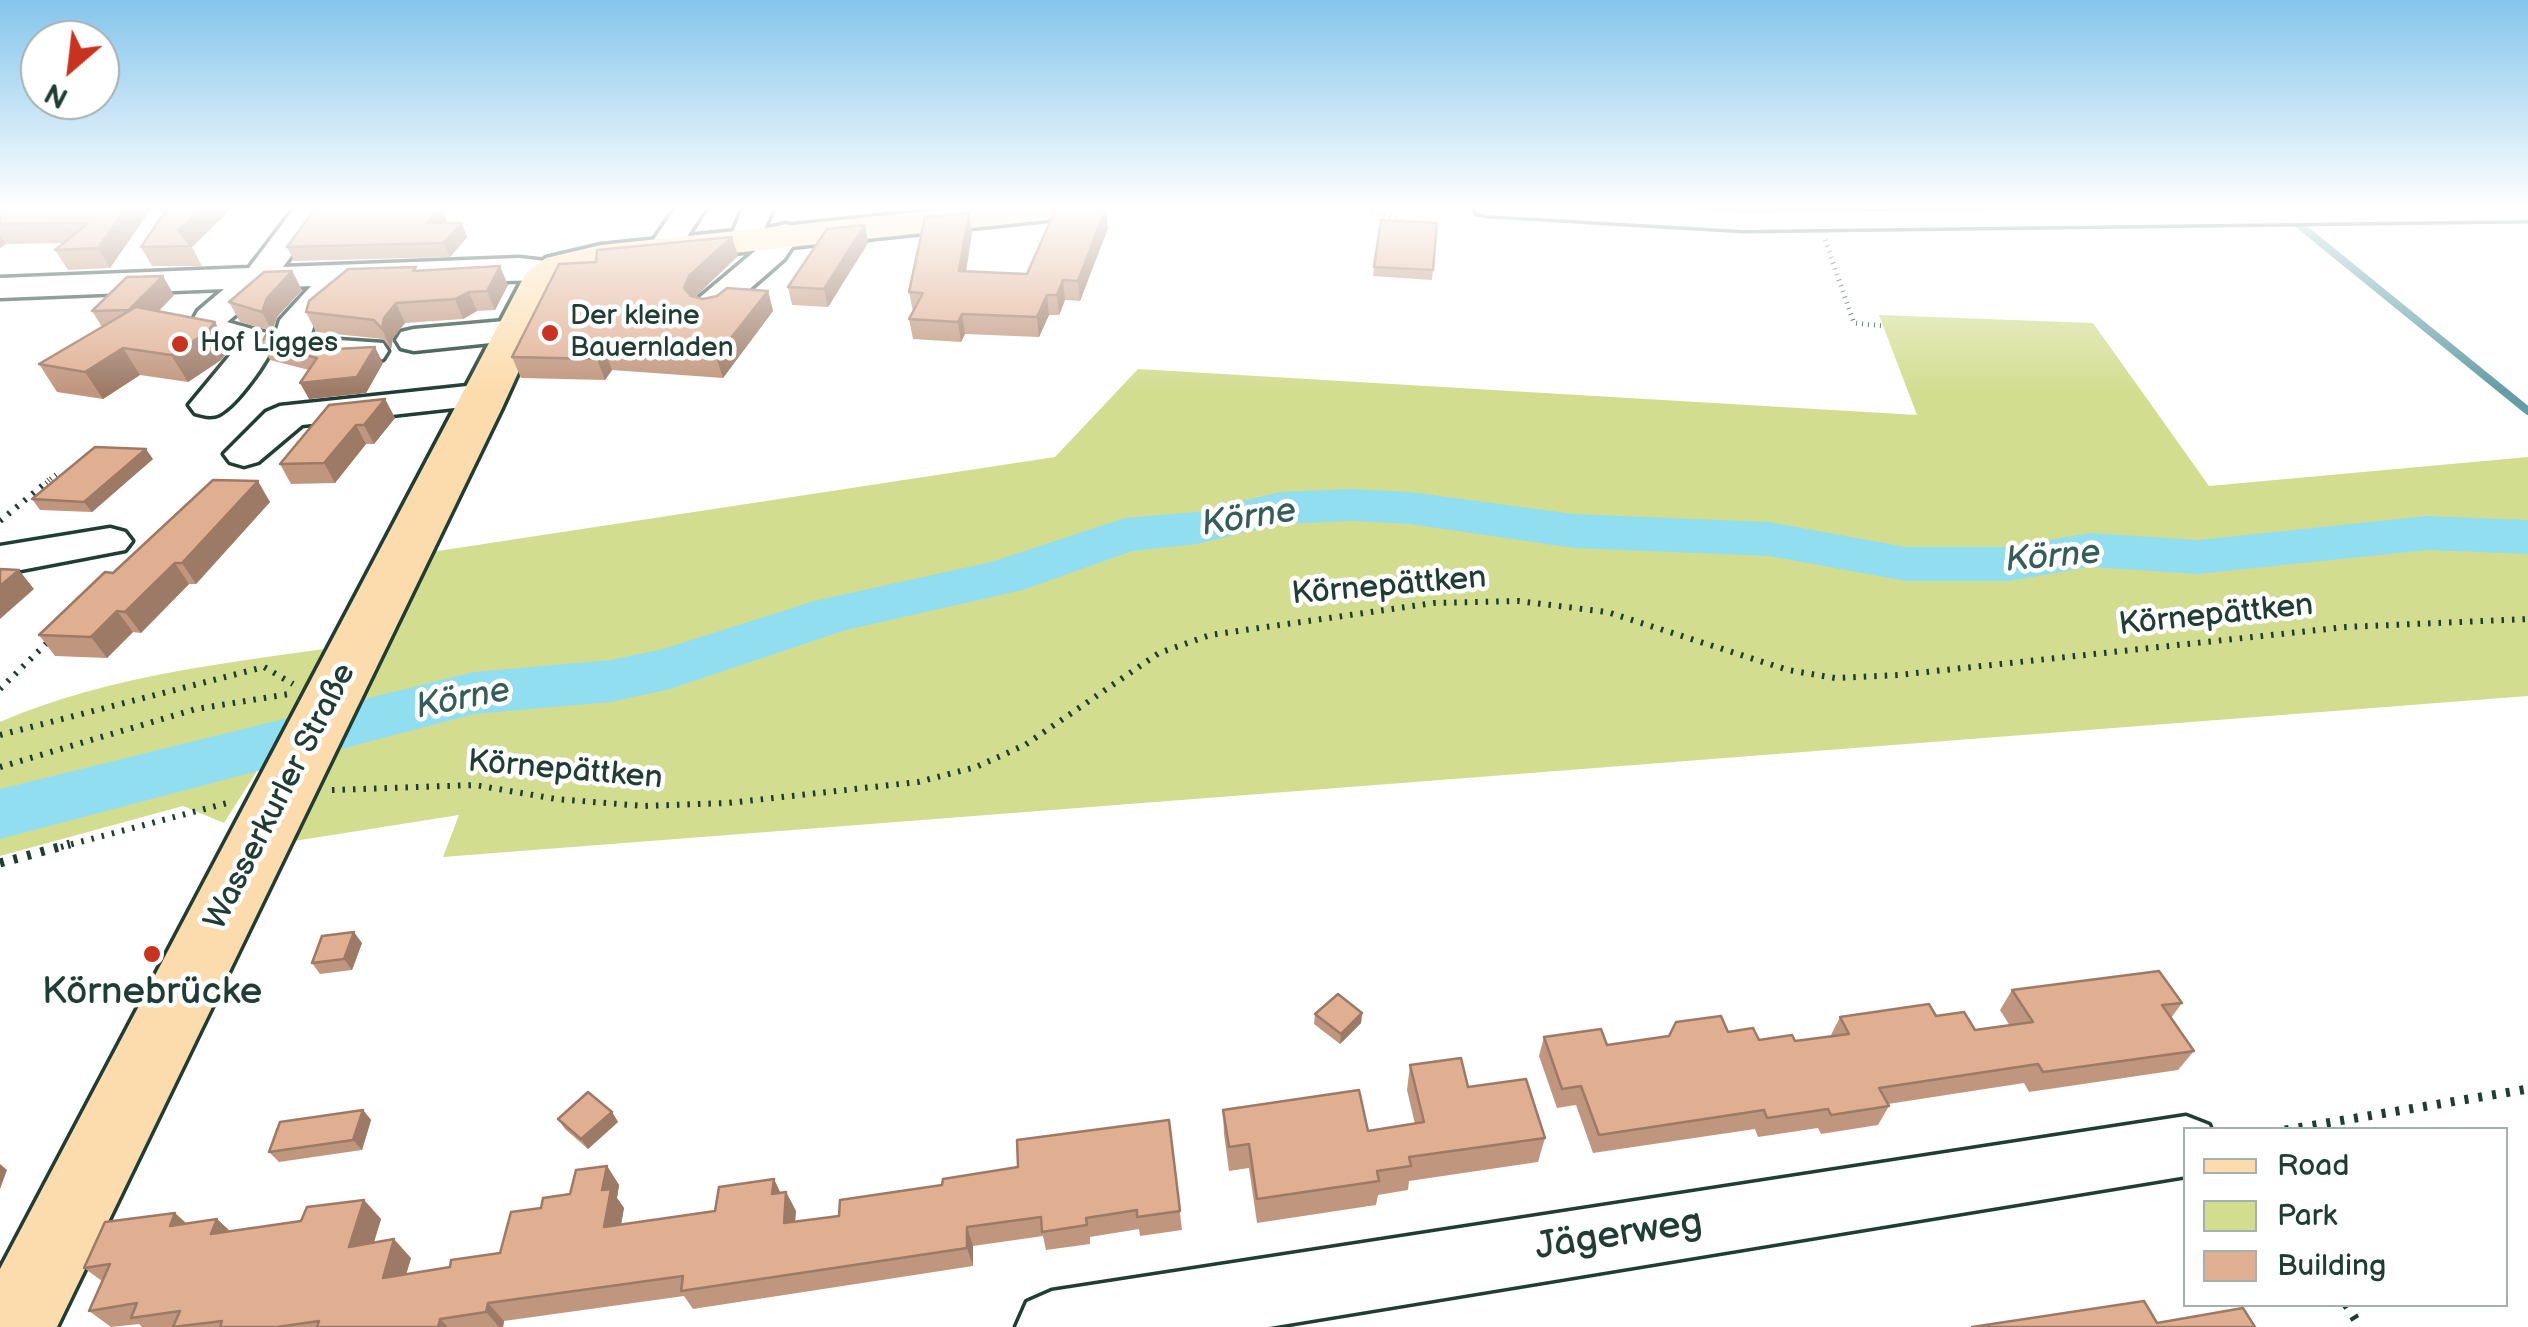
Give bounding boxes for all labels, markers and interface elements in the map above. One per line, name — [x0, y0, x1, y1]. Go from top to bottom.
north arrow — [20, 20, 120, 120]
text: N — [40, 76, 74, 115]
place label: Der kleine Bauernladen — [570, 300, 733, 366]
marker: Der kleine Bauernladen — [539, 322, 561, 344]
place label: Hof Ligges — [200, 327, 338, 361]
marker: Hof Ligges — [169, 333, 191, 355]
water label: Körne — [1199, 491, 1299, 547]
water label: Körne — [2004, 533, 2102, 583]
street label: Körnepättken — [1290, 559, 1488, 615]
street label: Körnepättken — [2117, 587, 2315, 645]
street label: Wasserkurler Straße — [197, 657, 365, 937]
water label: Körne — [412, 670, 514, 730]
street label: Körnepättken — [466, 743, 664, 799]
marker: Körnebrücke — [141, 943, 163, 965]
place label: Körnebrücke — [42, 970, 262, 1016]
legend — [2183, 1127, 2508, 1307]
text: Road — [2277, 1148, 2350, 1184]
text: Park — [2277, 1198, 2337, 1234]
street label: Jägerweg — [1532, 1200, 1706, 1272]
text: Building — [2277, 1248, 2386, 1284]

